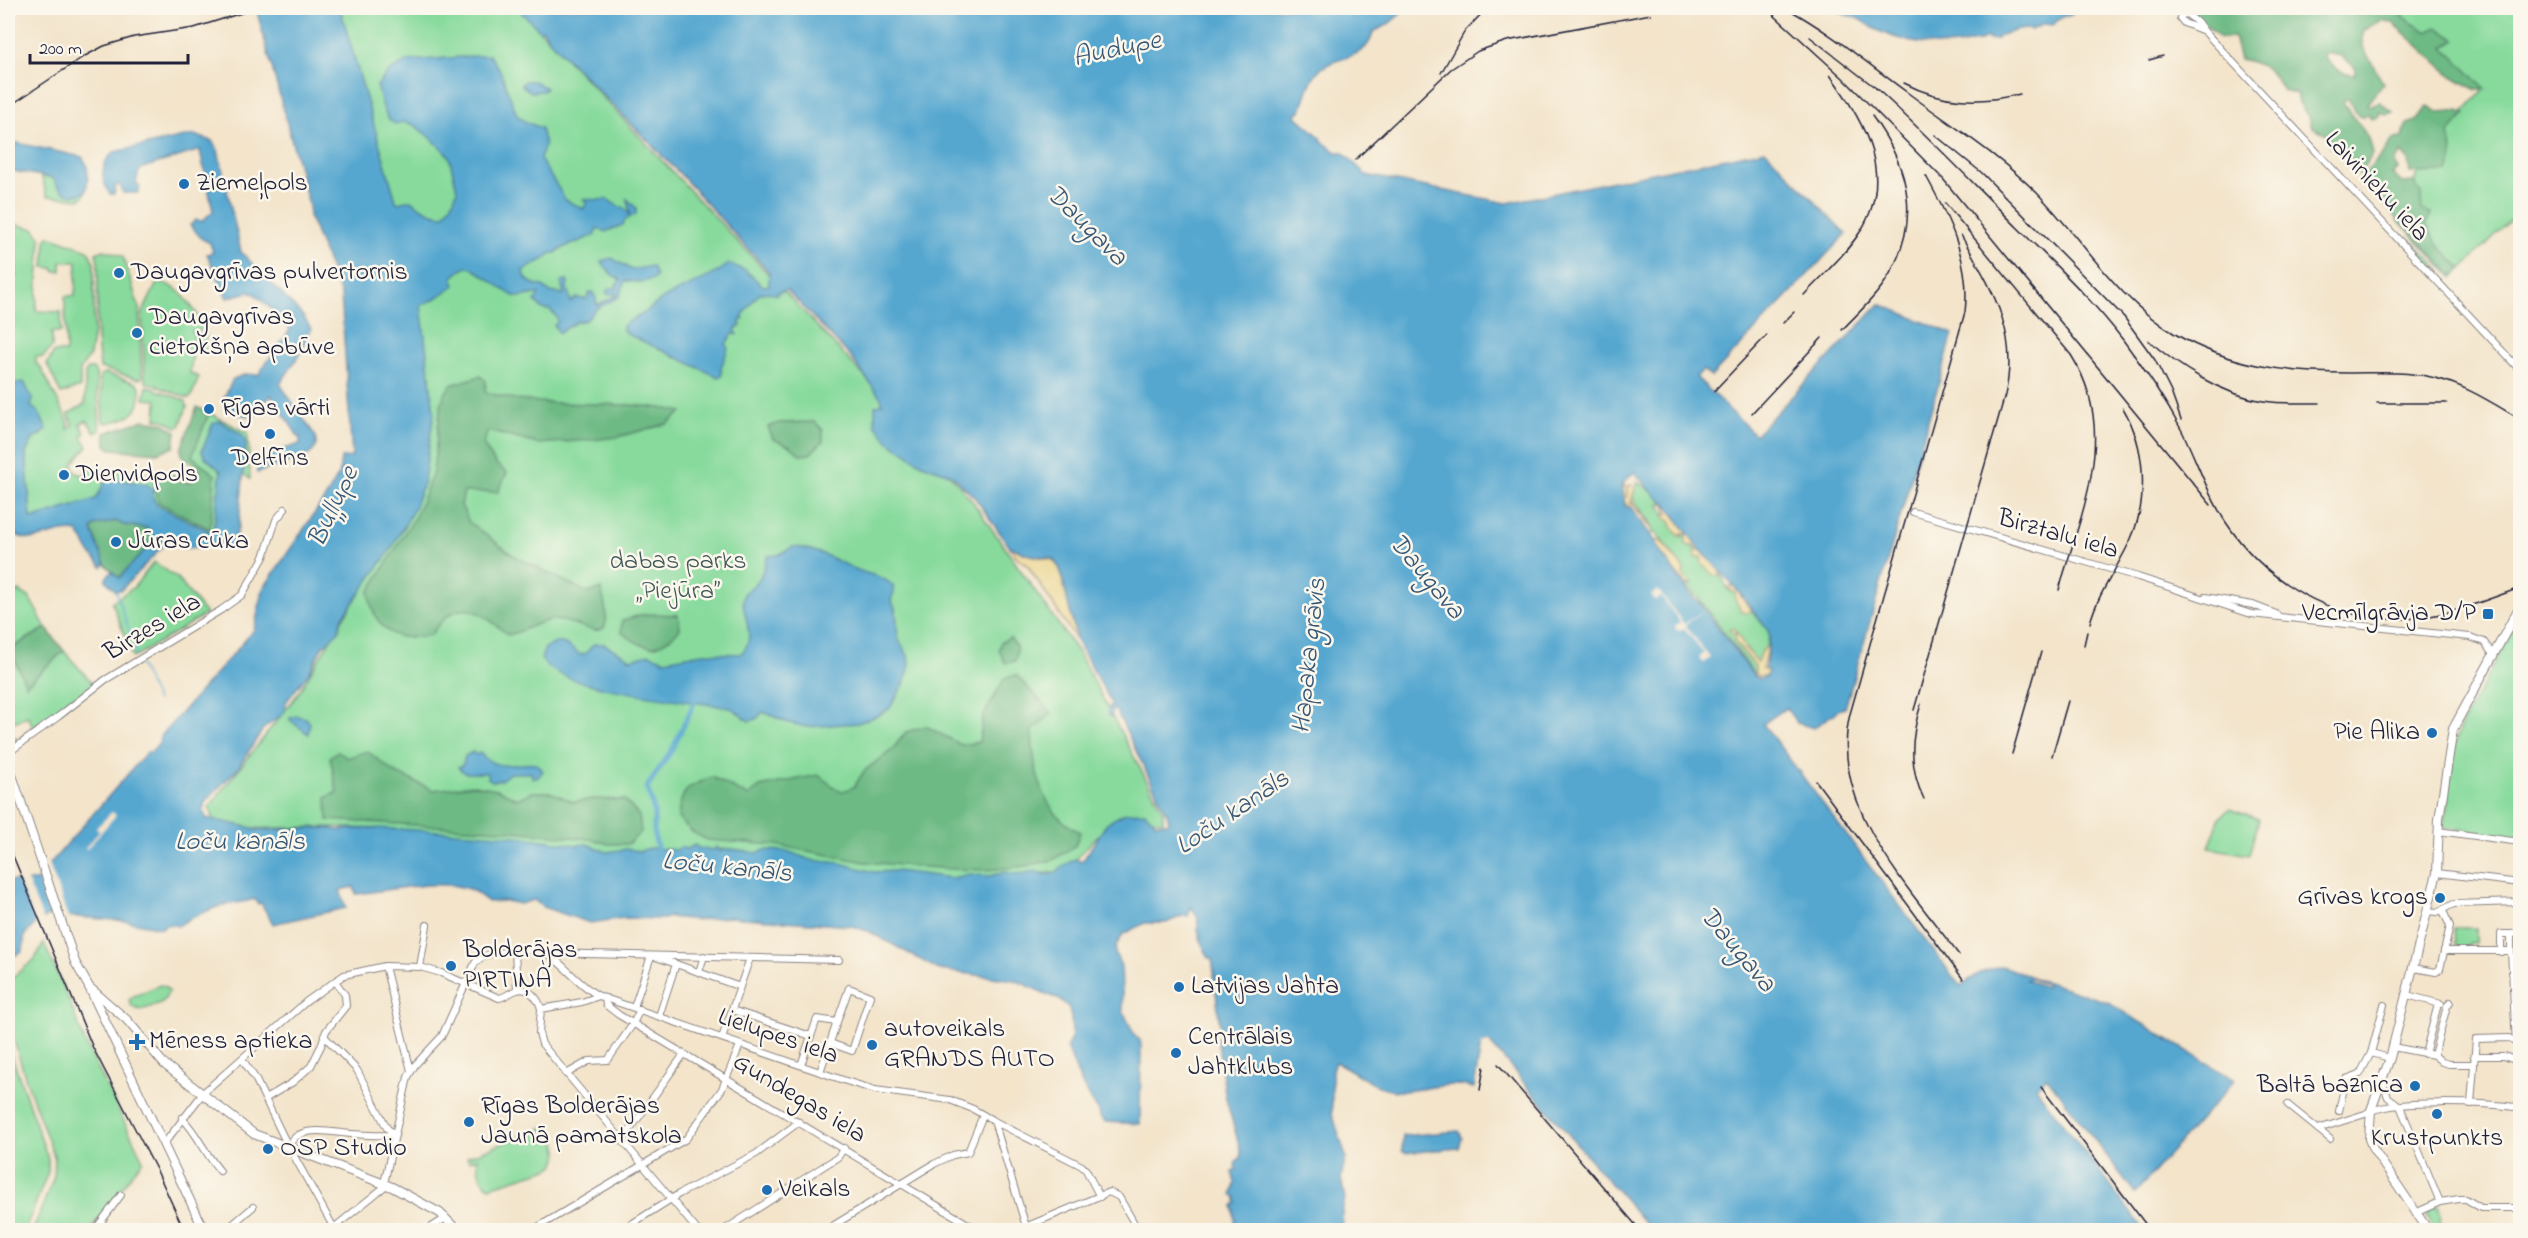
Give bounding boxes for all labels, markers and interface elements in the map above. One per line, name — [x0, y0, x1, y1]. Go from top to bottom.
water label: Audupe — [1069, 21, 1167, 78]
scale bar — [30, 27, 188, 65]
text: 200 m — [39, 37, 82, 63]
street label: Laivinieku iela — [2314, 123, 2438, 251]
place label: Ziemeļpols — [196, 165, 308, 203]
water label: Daugava — [1036, 176, 1136, 277]
marker: Ziemeļpols — [177, 177, 191, 191]
place label: Daugavgrīvas pulvertornis — [130, 254, 408, 292]
marker: Daugavgrīvas pulvertornis — [112, 266, 126, 280]
place label: Daugavgrīvas cietokšņa apbūve — [148, 299, 335, 367]
marker: Daugavgrīvas cietokšņa apbūve — [130, 326, 144, 340]
place label: Rīgas vārti — [221, 390, 330, 428]
marker: Rīgas vārti — [202, 402, 216, 416]
marker: Delfīns — [263, 427, 277, 441]
place label: Delfīns — [230, 440, 309, 478]
place label: Dienvidpols — [75, 456, 198, 494]
water label: Buļļupe — [298, 459, 370, 554]
marker: Dienvidpols — [57, 468, 71, 482]
street label: Birztalu iela — [1992, 499, 2123, 570]
place label: Jūras cūka — [128, 523, 249, 561]
water label: Daugava — [1378, 526, 1474, 629]
marker: Jūras cūka — [109, 535, 123, 549]
park label: dabas parks „Piejūra” — [609, 543, 747, 611]
water label: Hapaka grāvis — [1282, 576, 1339, 736]
street label: Birzes iela — [96, 584, 209, 672]
place label: Vecmīlgrāvja D/P — [2301, 595, 2477, 633]
marker: Vecmīlgrāvja D/P — [2481, 607, 2495, 621]
place label: Pie Alika — [2333, 714, 2420, 752]
marker: Pie Alika — [2425, 726, 2439, 740]
water label: Loču kanāls — [1168, 760, 1298, 865]
water label: Loču kanāls — [175, 823, 305, 862]
water label: Loču kanāls — [660, 842, 794, 894]
place label: Grīvas krogs — [2297, 879, 2428, 917]
marker: Grīvas krogs — [2433, 891, 2447, 905]
water label: Daugava — [1689, 899, 1785, 1002]
place label: Bolderājas PIRTIŅA — [462, 932, 578, 1000]
marker: Bolderājas PIRTIŅA — [444, 959, 458, 973]
place label: Latvijas Jahta — [1191, 968, 1339, 1006]
marker: Latvijas Jahta — [1172, 980, 1186, 994]
street label: Lielupes iela — [713, 999, 843, 1075]
place label: autoveikals GRANDS AUTO — [884, 1011, 1055, 1079]
place label: Centrālais Jahtklubs — [1188, 1019, 1293, 1087]
place label: Mēness aptieka — [149, 1023, 313, 1061]
marker: Mēness aptieka — [130, 1035, 144, 1049]
marker: autoveikals GRANDS AUTO — [865, 1038, 879, 1052]
street label: Gundegas iela — [725, 1044, 873, 1154]
marker: Centrālais Jahtklubs — [1169, 1046, 1183, 1060]
place label: Baltā baznīca — [2256, 1067, 2403, 1105]
marker: Baltā baznīca — [2408, 1079, 2422, 1093]
place label: Rīgas Bolderājas Jaunā pamatskola — [481, 1088, 682, 1156]
marker: Krustpunkts — [2430, 1107, 2444, 1121]
marker: Rīgas Bolderājas Jaunā pamatskola — [462, 1115, 476, 1129]
place label: Krustpunkts — [2371, 1120, 2503, 1158]
place label: OSP Studio — [280, 1130, 407, 1168]
marker: OSP Studio — [261, 1142, 275, 1156]
place label: Veikals — [778, 1171, 851, 1209]
marker: Veikals — [760, 1183, 774, 1197]

